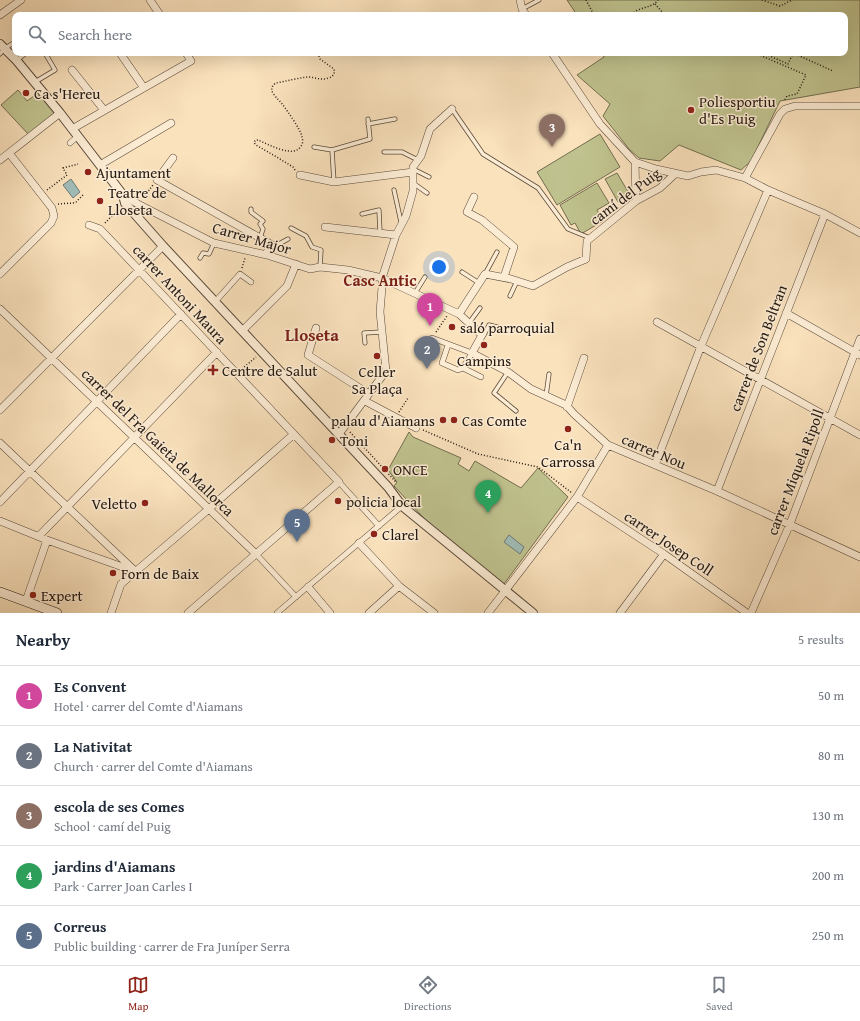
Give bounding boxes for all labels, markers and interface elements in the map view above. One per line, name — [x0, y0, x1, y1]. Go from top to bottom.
search box — [12, 12, 848, 56]
icon: search — [26, 23, 48, 45]
text: Search here — [58, 24, 132, 45]
place label: Ca s'Hereu — [34, 83, 101, 104]
marker: Ca s'Hereu — [21, 88, 31, 98]
place label: Poliesportiu d'Es Puig — [699, 91, 777, 129]
marker: Poliesportiu d'Es Puig — [686, 105, 696, 115]
pin: 3 — [539, 114, 565, 147]
place label: Ajuntament — [96, 162, 172, 183]
street label: camí del Puig — [585, 162, 665, 230]
marker: Ajuntament — [83, 167, 93, 177]
place label: Teatre de Lloseta — [108, 182, 167, 220]
marker: Teatre de Lloseta — [95, 196, 105, 206]
street label: Carrer Major — [210, 217, 294, 259]
street label: carrer Antoni Maura — [128, 240, 232, 348]
your location — [429, 257, 449, 277]
district label: Casc Antic — [343, 268, 417, 292]
street label: carrer de Son Beltran — [724, 281, 792, 414]
pin: 1 — [417, 293, 443, 326]
place label: saló parroquial — [460, 317, 555, 338]
district label: Lloseta — [285, 322, 339, 347]
marker: saló parroquial — [447, 322, 457, 332]
pin: 2 — [414, 336, 440, 369]
marker: Campins — [479, 340, 489, 350]
place label: Campins — [457, 350, 511, 371]
marker: Celler Sa Plaça — [372, 351, 382, 361]
place label: Centre de Salut — [222, 360, 318, 381]
place label: Celler Sa Plaça — [352, 361, 402, 399]
street label: carrer del Fra Gaietà de Mallorca — [77, 363, 239, 521]
marker: Centre de Salut — [207, 364, 219, 376]
street label: carrer Miquela Ripoll — [761, 406, 829, 538]
place label: palau d'Aiamans — [331, 410, 435, 431]
place label: Cas Comte — [462, 410, 527, 431]
marker: palau d'Aiamans — [438, 415, 448, 425]
marker: Cas Comte — [449, 415, 459, 425]
marker: Ca'n Carrossa — [563, 424, 573, 434]
street label: carrer Nou — [619, 428, 690, 474]
place label: Toni — [340, 430, 368, 451]
place label: Ca'n Carrossa — [541, 434, 595, 472]
marker: Toni — [327, 435, 337, 445]
place label: ONCE — [393, 459, 428, 480]
marker: ONCE — [380, 464, 390, 474]
pin: 4 — [475, 480, 501, 513]
place label: policia local — [346, 491, 421, 512]
place label: Veletto — [92, 493, 137, 514]
marker: policia local — [333, 496, 343, 506]
marker: Veletto — [140, 498, 150, 508]
street label: carrer Josep Coll — [620, 505, 718, 581]
pin: 5 — [284, 509, 310, 542]
place label: Clarel — [382, 524, 419, 545]
marker: Clarel — [369, 529, 379, 539]
place label: Forn de Baix — [121, 563, 199, 584]
marker: Forn de Baix — [108, 568, 118, 578]
place label: Expert — [41, 585, 84, 606]
marker: Expert — [28, 590, 38, 600]
text: Nearby — [16, 627, 70, 652]
text: 5 results — [798, 630, 844, 649]
text: Es Convent — [54, 676, 126, 697]
text: 1 — [26, 686, 32, 705]
text: 50 m — [818, 686, 844, 705]
text: Hotel · carrer del Comte d'Aiamans — [54, 697, 243, 716]
text: La Nativitat — [54, 736, 132, 757]
text: 2 — [26, 746, 32, 765]
text: 80 m — [818, 746, 844, 765]
text: Church · carrer del Comte d'Aiamans — [54, 757, 253, 776]
text: escola de ses Comes — [54, 796, 184, 817]
text: 3 — [26, 806, 32, 825]
text: 130 m — [812, 806, 844, 825]
text: School · camí del Puig — [54, 817, 171, 836]
text: jardins d'Aiamans — [54, 856, 175, 877]
text: 4 — [26, 866, 32, 885]
text: 200 m — [812, 866, 844, 885]
text: Park · Carrer Joan Carles I — [54, 877, 192, 896]
text: Correus — [54, 916, 106, 937]
text: 5 — [26, 926, 32, 945]
text: 250 m — [812, 926, 844, 945]
text: Public building · carrer de Fra Juníper Serra — [54, 937, 290, 956]
tab: Map — [127, 974, 149, 1014]
tab: Directions — [404, 974, 451, 1014]
tab: Saved — [706, 974, 733, 1014]

